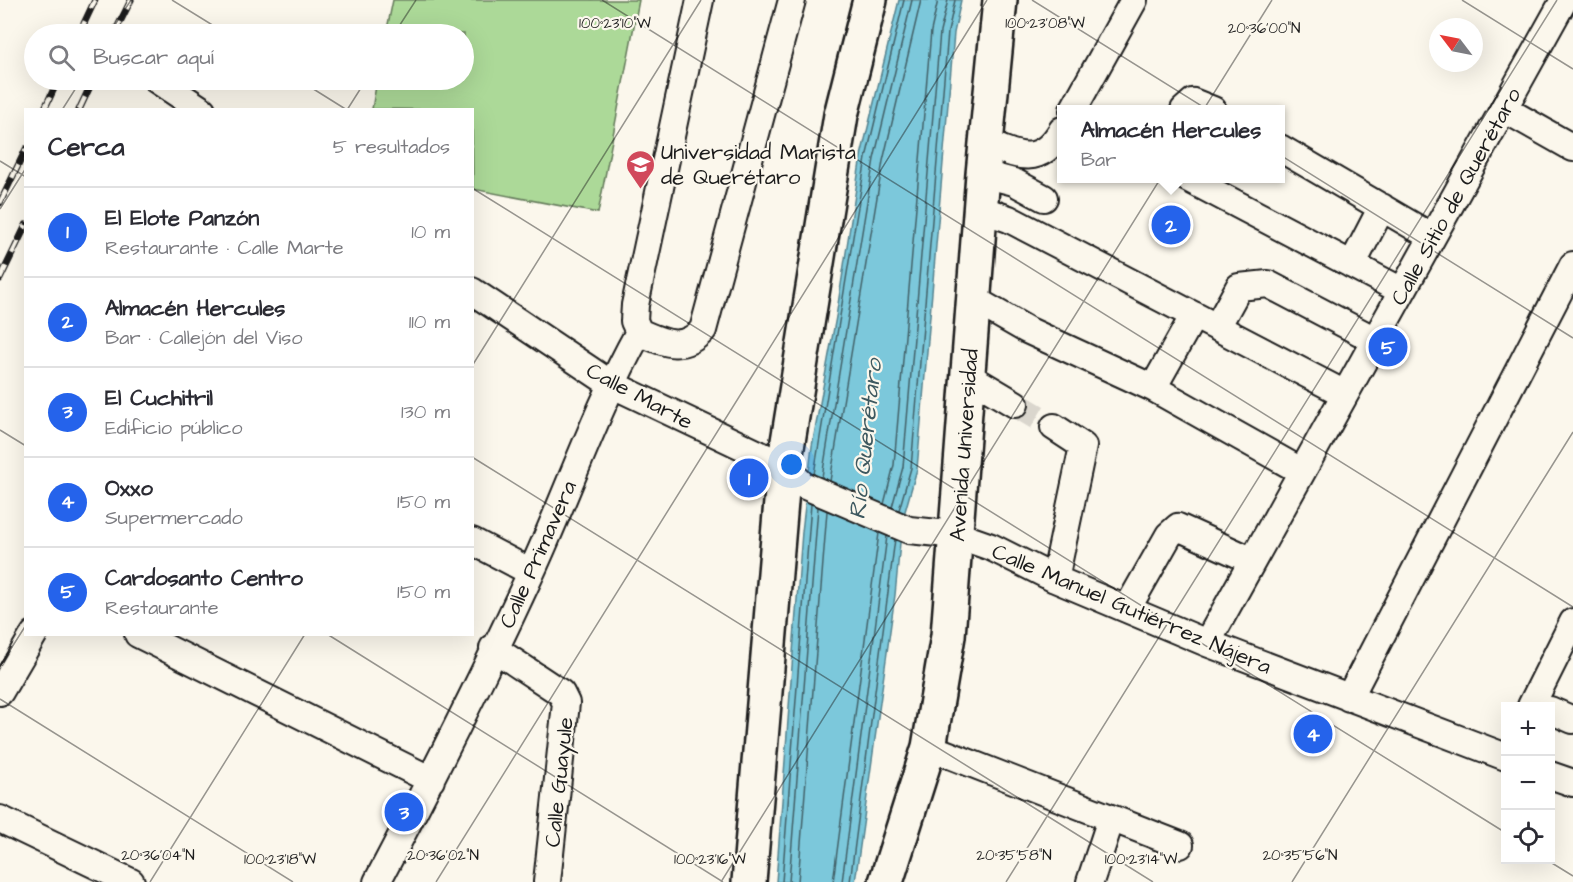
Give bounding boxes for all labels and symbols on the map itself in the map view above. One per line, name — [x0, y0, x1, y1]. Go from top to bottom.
text: 100°23'10"W — [579, 13, 651, 34]
text: 100°23'08"W — [1005, 13, 1085, 34]
text: 20°36'00"N — [1228, 18, 1300, 39]
north arrow — [1429, 18, 1483, 72]
street label: Calle Sitio de Querétaro — [1383, 82, 1529, 311]
place label: Universidad Marista de Querétaro — [661, 137, 856, 193]
school or university icon: Universidad Marista de Querétaro — [624, 148, 656, 190]
pin: 2 — [1152, 202, 1190, 248]
pin: 5 — [1368, 324, 1408, 370]
street label: Avenida Universidad — [942, 348, 987, 543]
street label: Calle Marte — [580, 355, 698, 437]
water label: Río Querétaro — [841, 356, 891, 521]
your location — [777, 450, 806, 479]
pin: 1 — [730, 456, 768, 500]
street label: Calle Primavera — [492, 476, 585, 633]
street label: Calle Manuel Gutiérrez Nájera — [987, 536, 1276, 682]
pin: 4 — [1294, 712, 1332, 756]
street label: Calle Guayule — [537, 715, 583, 849]
pin: 3 — [384, 790, 424, 834]
text: 20°36'04"N — [121, 845, 195, 866]
text: 20°36'02"N — [407, 845, 479, 866]
text: 20°35'58"N — [976, 845, 1052, 866]
text: 20°35'56"N — [1263, 845, 1338, 866]
text: 100°23'18"W — [244, 849, 316, 870]
text: 100°23'16"W — [674, 849, 746, 870]
text: 100°23'14"W — [1105, 849, 1177, 870]

